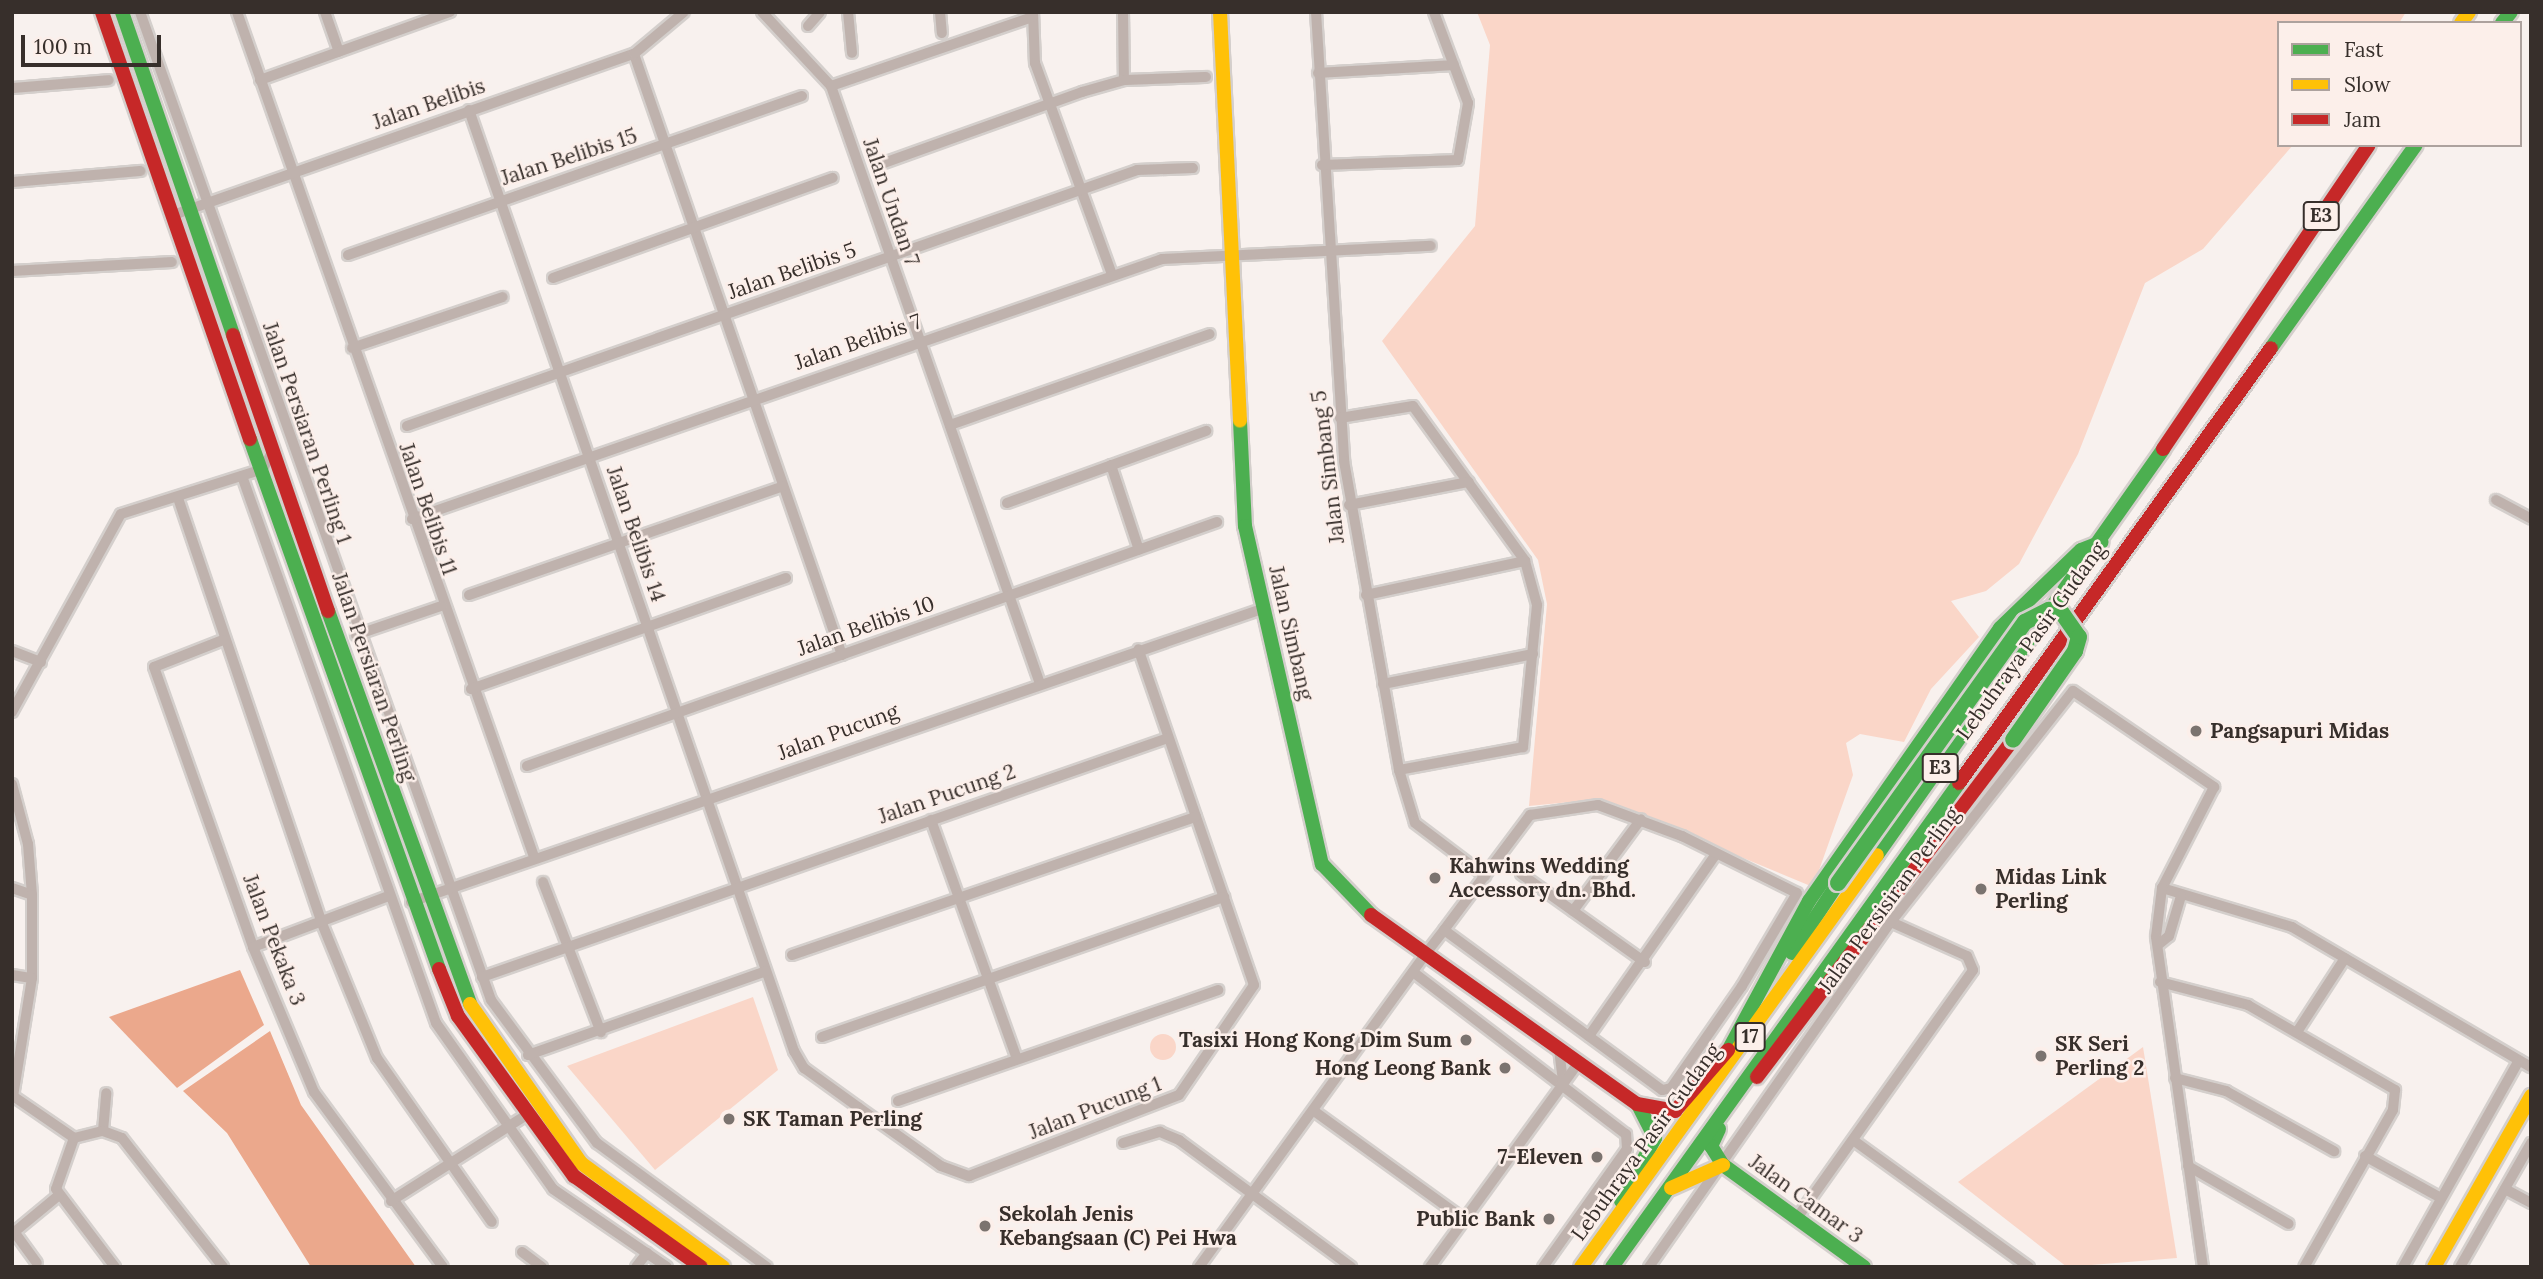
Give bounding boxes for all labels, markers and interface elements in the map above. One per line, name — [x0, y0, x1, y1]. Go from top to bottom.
scale bar — [24, 21, 164, 65]
legend — [2277, 21, 2522, 147]
text: 100 m — [34, 33, 92, 60]
text: Fast — [2344, 36, 2383, 63]
text: Slow — [2344, 71, 2391, 98]
street label: Jalan Belibis — [370, 73, 488, 135]
text: Jam — [2344, 106, 2381, 133]
street label: Jalan Belibis 15 — [498, 123, 640, 191]
street label: Jalan Undan 7 — [857, 135, 925, 269]
road number: E3 — [2302, 200, 2340, 232]
street label: Jalan Belibis 5 — [725, 237, 859, 305]
street label: Jalan Belibis 7 — [791, 309, 925, 375]
street label: Jalan Persiaran Perling 1 — [257, 319, 357, 547]
street label: Jalan Simbang 5 — [1306, 389, 1350, 545]
street label: Jalan Belibis 11 — [394, 440, 462, 578]
street label: Jalan Belibis 14 — [601, 463, 671, 605]
street label: Lebuhraya Pasir Gudang — [1951, 537, 2111, 745]
street label: Jalan Simbang — [1263, 563, 1319, 703]
street label: Jalan Persiaran Perling — [326, 569, 422, 785]
street label: Jalan Belibis 10 — [794, 591, 938, 661]
street label: Jalan Pucung — [774, 699, 902, 765]
place label: Pangsapuri Midas — [2210, 718, 2389, 744]
marker: Pangsapuri Midas — [2188, 723, 2204, 739]
road number: E3 — [1921, 752, 1959, 783]
street label: Jalan Pucung 2 — [875, 759, 1019, 829]
street label: Jalan Persisiran Perling — [1813, 802, 1965, 998]
place label: Kahwins Wedding Accessory dn. Bhd. — [1449, 853, 1636, 903]
place label: Midas Link Perling — [1995, 864, 2107, 914]
marker: Kahwins Wedding Accessory dn. Bhd. — [1427, 870, 1443, 886]
street label: Jalan Pekaka 3 — [237, 871, 311, 1009]
marker: Midas Link Perling — [1973, 881, 1989, 897]
road number: 17 — [1734, 1021, 1766, 1052]
place label: Tasixi Hong Kong Dim Sum — [1179, 1027, 1452, 1053]
place label: SK Seri Perling 2 — [2055, 1031, 2144, 1081]
marker: Tasixi Hong Kong Dim Sum — [1458, 1032, 1474, 1048]
street label: Lebuhraya Pasir Gudang — [1566, 1038, 1726, 1246]
marker: SK Seri Perling 2 — [2033, 1048, 2049, 1064]
place label: Hong Leong Bank — [1315, 1055, 1491, 1081]
marker: Hong Leong Bank — [1497, 1060, 1513, 1076]
street label: Jalan Pucung 1 — [1025, 1071, 1165, 1145]
place label: SK Taman Perling — [743, 1106, 922, 1132]
marker: SK Taman Perling — [721, 1111, 737, 1127]
place label: 7-Eleven — [1497, 1144, 1583, 1170]
marker: 7-Eleven — [1589, 1149, 1605, 1165]
street label: Jalan Camar 3 — [1744, 1149, 1868, 1249]
place label: Sekolah Jenis Kebangsaan (C) Pei Hwa — [999, 1201, 1237, 1251]
place label: Public Bank — [1416, 1206, 1535, 1232]
marker: Public Bank — [1541, 1211, 1557, 1227]
marker: Sekolah Jenis Kebangsaan (C) Pei Hwa — [977, 1218, 993, 1234]

